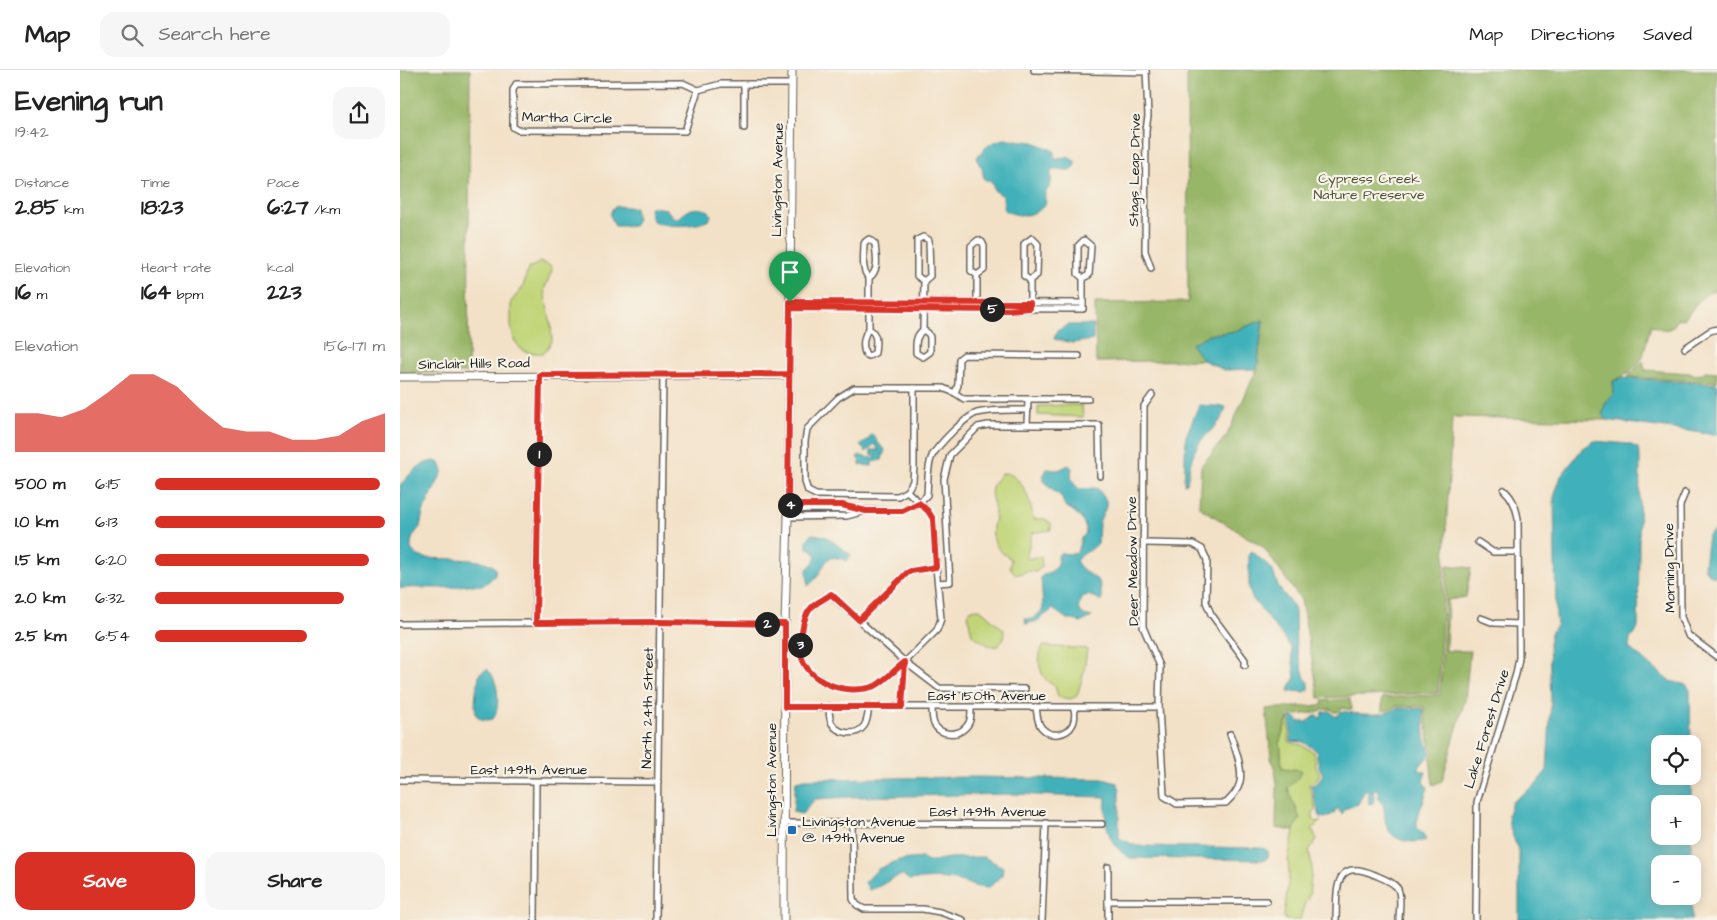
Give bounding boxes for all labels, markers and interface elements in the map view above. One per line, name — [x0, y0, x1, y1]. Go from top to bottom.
search box — [100, 12, 450, 57]
text: Map — [25, 18, 70, 52]
icon: search — [118, 21, 146, 49]
text: Search here — [158, 21, 271, 48]
text: Map — [1469, 22, 1503, 47]
text: Directions — [1531, 22, 1615, 47]
text: Saved — [1643, 22, 1692, 47]
text: Evening run — [15, 82, 163, 121]
button: share — [333, 87, 385, 139]
street label: Martha Circle — [522, 107, 613, 129]
street label: Stags Leap Drive — [1124, 113, 1146, 227]
text: 19:42 — [15, 121, 49, 143]
street label: Livingston Avenue — [767, 122, 789, 237]
park label: Cypress Creek Nature Preserve — [1314, 169, 1425, 205]
text: Distance — [15, 173, 69, 193]
text: Time — [141, 173, 170, 193]
text: Pace — [267, 173, 299, 193]
text: 2.85 — [15, 193, 58, 222]
text: 18:23 — [141, 193, 184, 222]
text: 6:27 — [267, 193, 309, 222]
text: km — [58, 200, 84, 220]
text: /km — [309, 200, 340, 220]
pin — [769, 251, 811, 302]
text: Elevation — [15, 258, 70, 278]
text: Heart rate — [141, 258, 211, 278]
text: kcal — [267, 258, 294, 278]
icon: arrive — [776, 258, 804, 286]
text: 16 — [15, 278, 31, 307]
text: 164 — [141, 278, 171, 307]
text: 223 — [267, 278, 302, 307]
text: m — [31, 285, 47, 305]
text: bpm — [171, 285, 203, 305]
pin: 5 — [980, 296, 1004, 322]
text: 5 — [988, 299, 997, 319]
text: Elevation — [15, 335, 78, 357]
text: 156–171 m — [324, 335, 385, 357]
street label: Sinclair Hills Road — [418, 353, 530, 375]
pin: 1 — [526, 442, 552, 466]
text: 1 — [539, 444, 540, 464]
text: 500 m — [15, 473, 65, 495]
text: 6:15 — [95, 473, 121, 495]
pin: 4 — [778, 492, 802, 518]
text: 4 — [786, 495, 795, 515]
street label: Deer Meadow Drive — [1122, 496, 1144, 626]
text: 1.0 km — [15, 511, 58, 533]
text: 6:13 — [95, 511, 118, 533]
street label: Morning Drive — [1659, 522, 1681, 613]
text: 1.5 km — [15, 549, 59, 571]
text: 6:20 — [95, 549, 127, 571]
text: 2.0 km — [15, 587, 65, 609]
text: 6:32 — [95, 587, 125, 609]
pin: 2 — [754, 612, 780, 636]
text: 2 — [763, 614, 772, 634]
text: 2.5 km — [15, 625, 66, 647]
text: 6:54 — [95, 625, 130, 647]
pin: 3 — [788, 632, 812, 658]
text: 3 — [797, 635, 804, 655]
street label: North 24th Street — [637, 647, 659, 769]
street label: Lake Forest Drive — [1459, 667, 1515, 791]
street label: East 150th Avenue — [928, 686, 1046, 706]
street label: Livingston Avenue — [762, 723, 782, 837]
map controls — [1651, 735, 1701, 905]
button: locate — [1651, 735, 1701, 785]
street label: East 149th Avenue — [471, 760, 588, 780]
button: + — [1651, 795, 1701, 845]
street label: East 149th Avenue — [930, 802, 1047, 822]
place label: Livingston Avenue @ 149th Avenue — [802, 812, 916, 848]
marker: Livingston Avenue @ 149th Avenue — [786, 824, 798, 836]
button: Save — [15, 852, 195, 910]
button: Share — [205, 852, 385, 910]
button: − — [1651, 855, 1701, 905]

